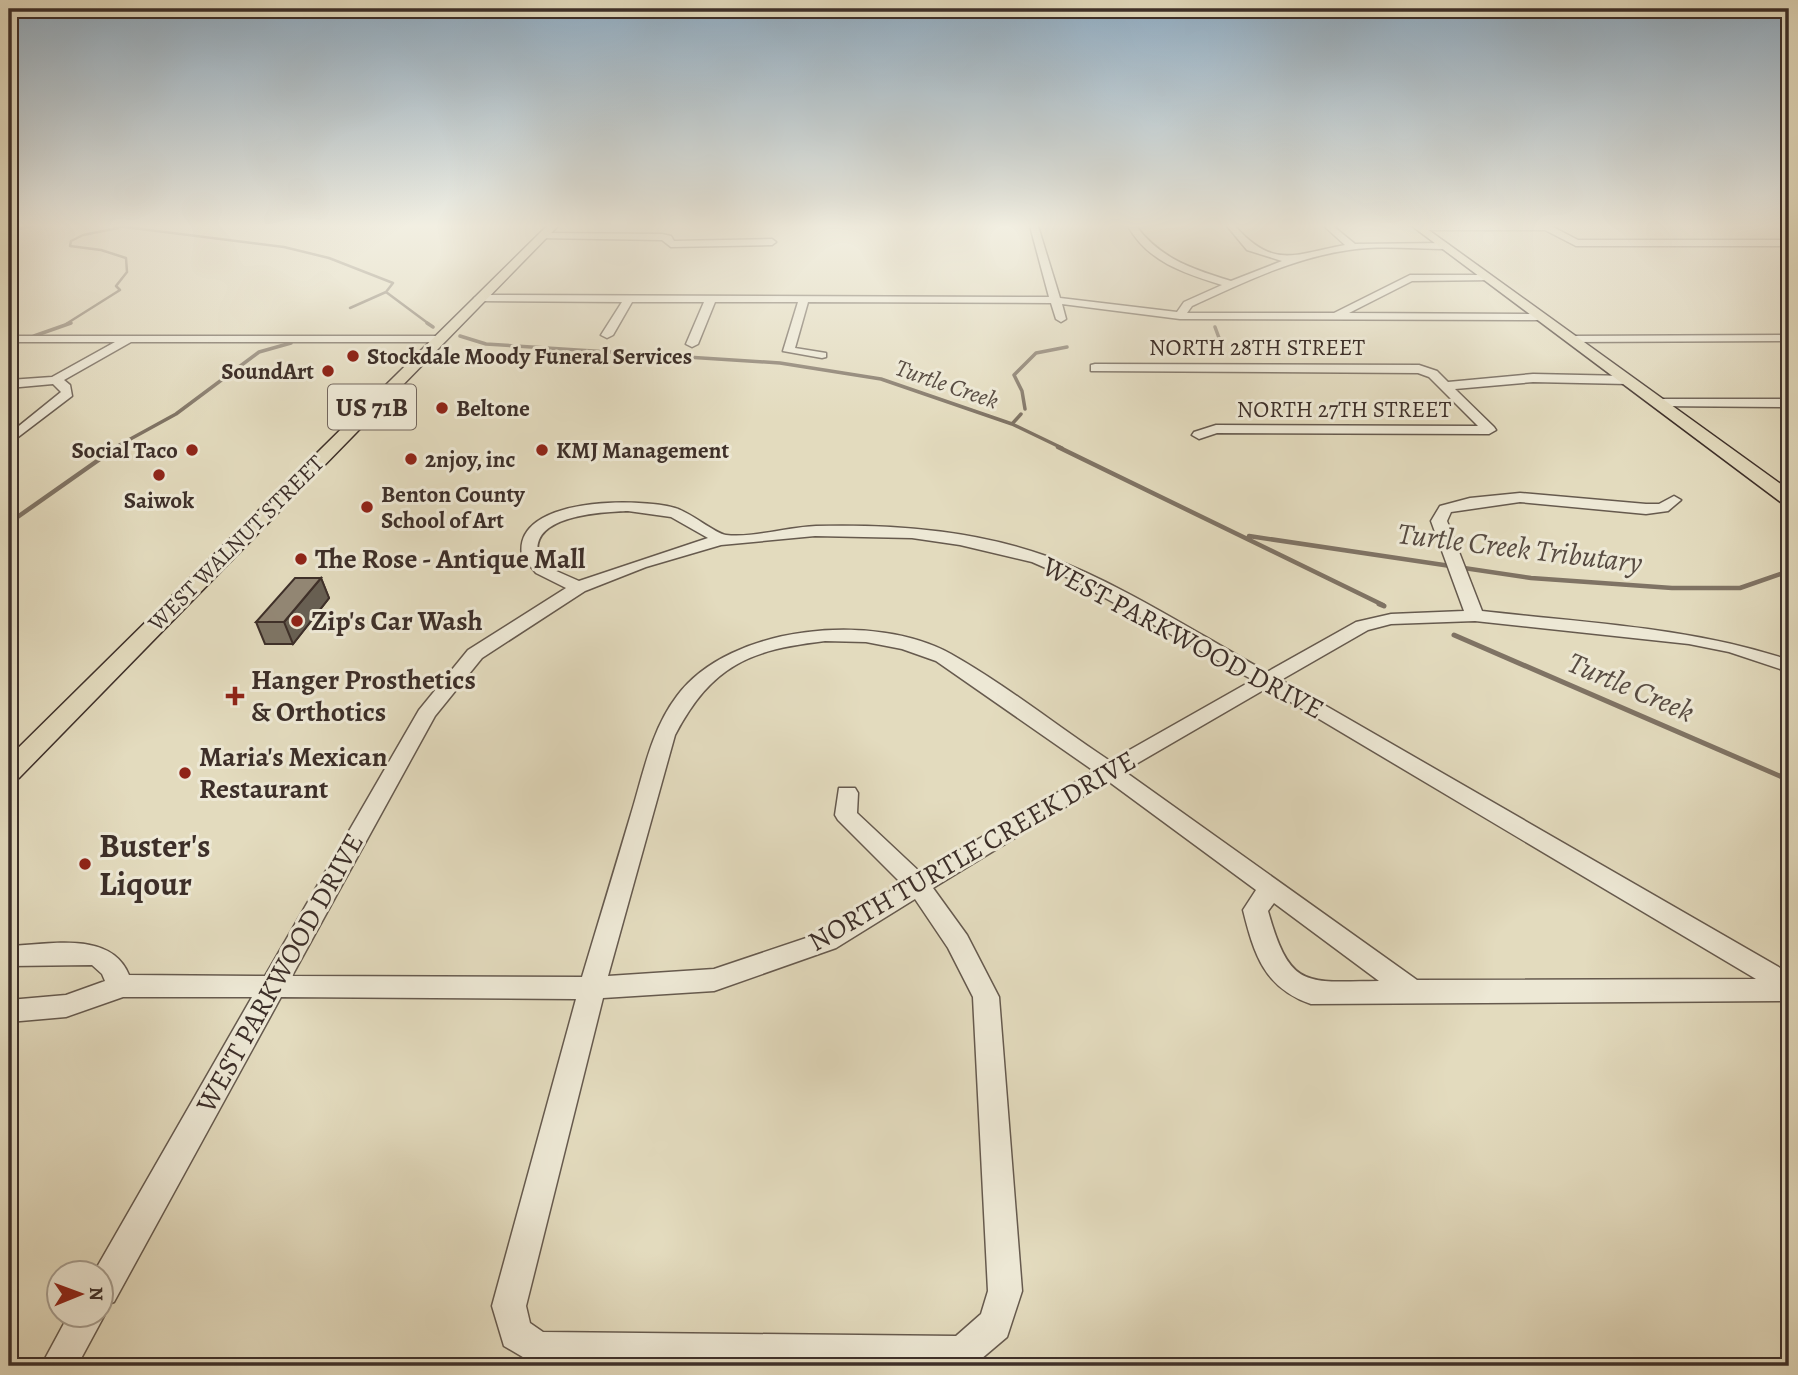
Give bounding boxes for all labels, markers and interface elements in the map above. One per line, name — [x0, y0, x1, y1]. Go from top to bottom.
street label: NORTH 28TH STREET — [1149, 332, 1365, 363]
place label: Stockdale Moody Funeral Services — [367, 341, 692, 372]
marker: Stockdale Moody Funeral Services — [345, 348, 361, 364]
water label: Turtle Creek — [891, 351, 1003, 417]
place label: SoundArt — [221, 356, 314, 387]
marker: SoundArt — [320, 363, 336, 379]
road number: US 71B — [328, 384, 416, 430]
place label: Beltone — [456, 393, 530, 424]
street label: NORTH 27TH STREET — [1237, 394, 1452, 425]
marker: Beltone — [434, 400, 450, 416]
place label: Social Taco — [72, 435, 178, 466]
place label: KMJ Management — [556, 435, 729, 466]
marker: Social Taco — [184, 442, 200, 458]
marker: KMJ Management — [534, 442, 550, 458]
place label: 2njoy, inc — [425, 444, 515, 475]
street label: WEST WALNUT STREET — [140, 448, 331, 639]
marker: 2njoy, inc — [403, 451, 419, 467]
marker: Saiwok — [151, 467, 167, 483]
place label: Benton County School of Art — [381, 479, 526, 536]
place label: Saiwok — [124, 485, 194, 516]
marker: Benton County School of Art — [359, 499, 375, 515]
water label: Turtle Creek Tributary — [1395, 513, 1645, 583]
place label: The Rose - Antique Mall — [315, 540, 586, 578]
street label: WEST PARKWOOD DRIVE — [1035, 547, 1330, 728]
marker: The Rose - Antique Mall — [293, 551, 309, 567]
place label: Zip's Car Wash — [311, 602, 483, 640]
marker: Zip's Car Wash — [289, 613, 305, 629]
water label: Turtle Creek — [1561, 642, 1701, 732]
place label: Hanger Prosthetics & Orthotics — [251, 661, 476, 731]
marker: Hanger Prosthetics & Orthotics — [225, 686, 245, 706]
place label: Maria's Mexican Restaurant — [199, 738, 388, 808]
street label: NORTH TURTLE CREEK DRIVE — [801, 741, 1143, 961]
marker: Maria's Mexican Restaurant — [177, 765, 193, 781]
place label: Buster's Liqour — [99, 823, 211, 906]
street label: WEST PARKWOOD DRIVE — [187, 827, 373, 1120]
marker: Buster's Liqour — [77, 856, 93, 872]
north arrow — [46, 1260, 116, 1330]
text: N — [83, 1287, 109, 1301]

